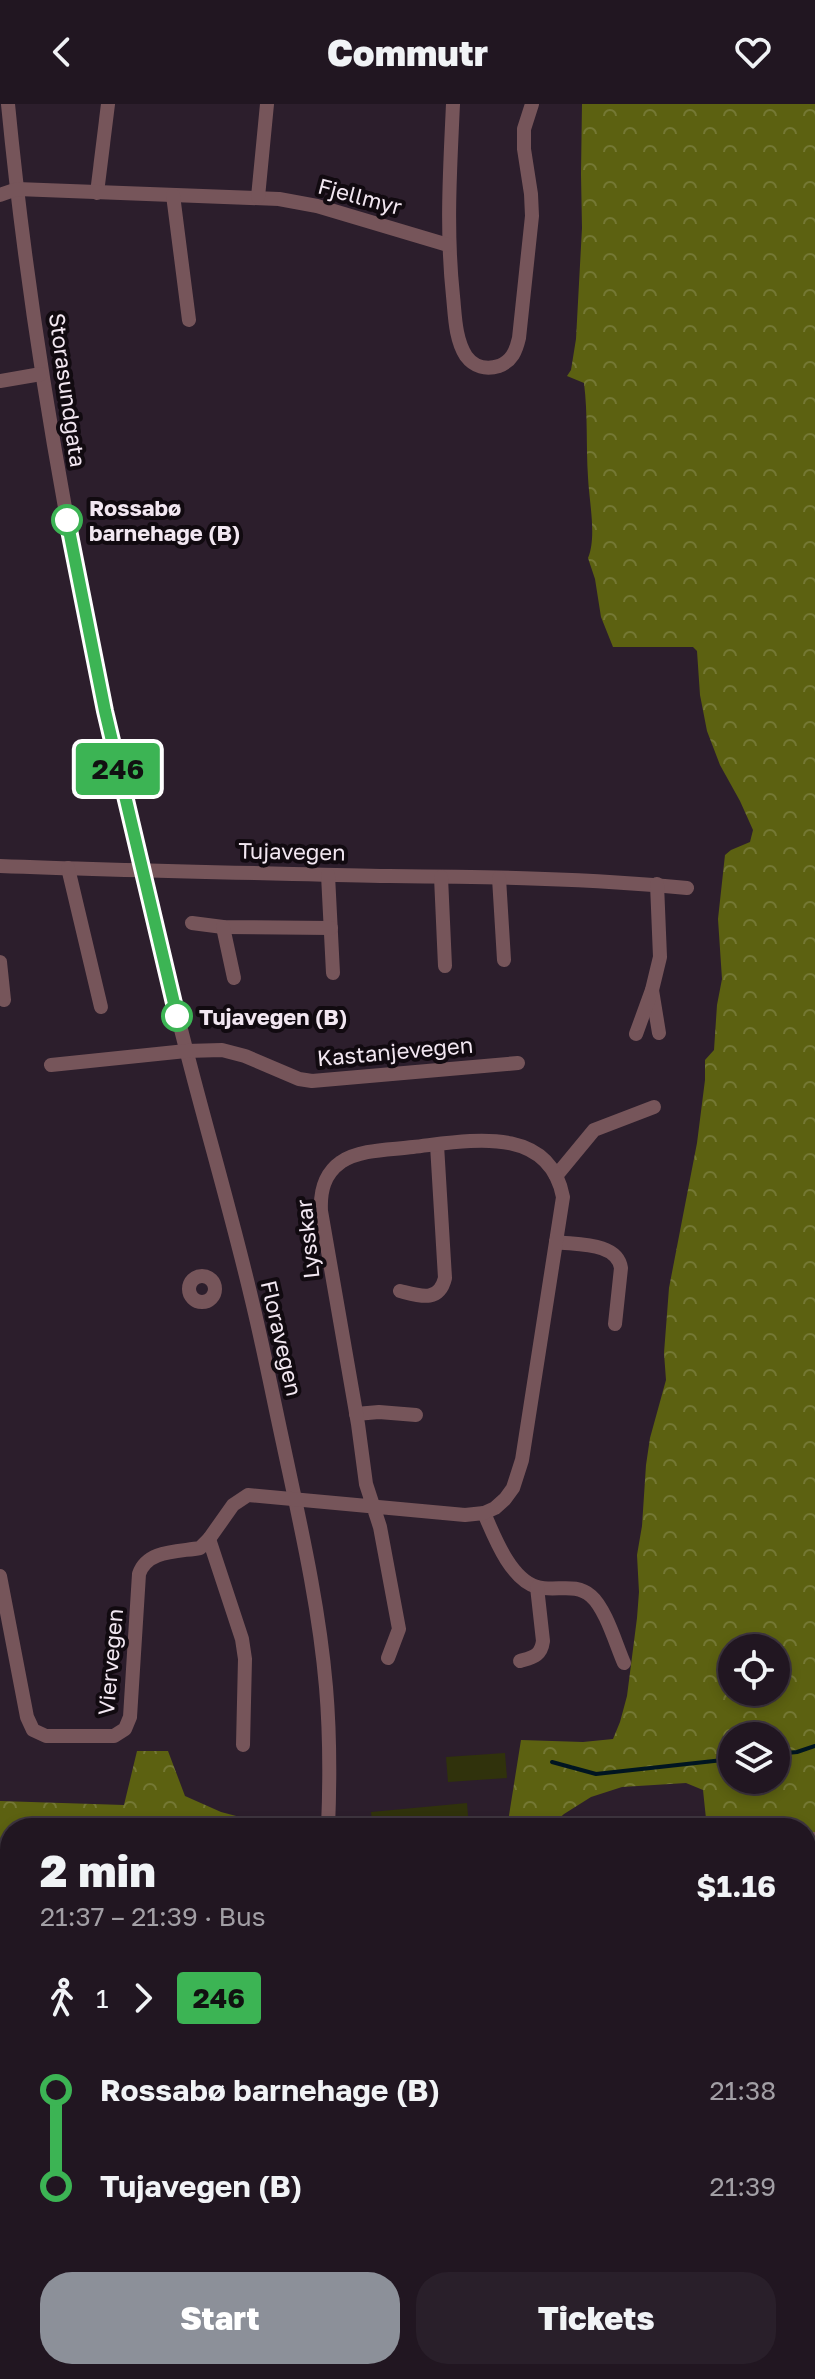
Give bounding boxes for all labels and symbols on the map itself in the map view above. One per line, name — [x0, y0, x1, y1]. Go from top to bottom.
street label: Fjellmyr — [315, 172, 405, 220]
street label: Storasundgata — [44, 311, 92, 469]
place label: Rossabø barnehage (B) — [89, 494, 240, 546]
marker: Rossabø barnehage (B) — [52, 505, 82, 535]
line badge: 246 — [72, 743, 164, 795]
street label: Tujavegen — [238, 837, 346, 865]
marker: Tujavegen (B) — [162, 1001, 192, 1031]
place label: Tujavegen (B) — [199, 1003, 347, 1030]
street label: Kastanjevegen — [316, 1031, 474, 1071]
street label: Lysskar — [289, 1198, 325, 1280]
street label: Floravegen — [256, 1278, 308, 1398]
street label: Viervegen — [92, 1607, 128, 1717]

